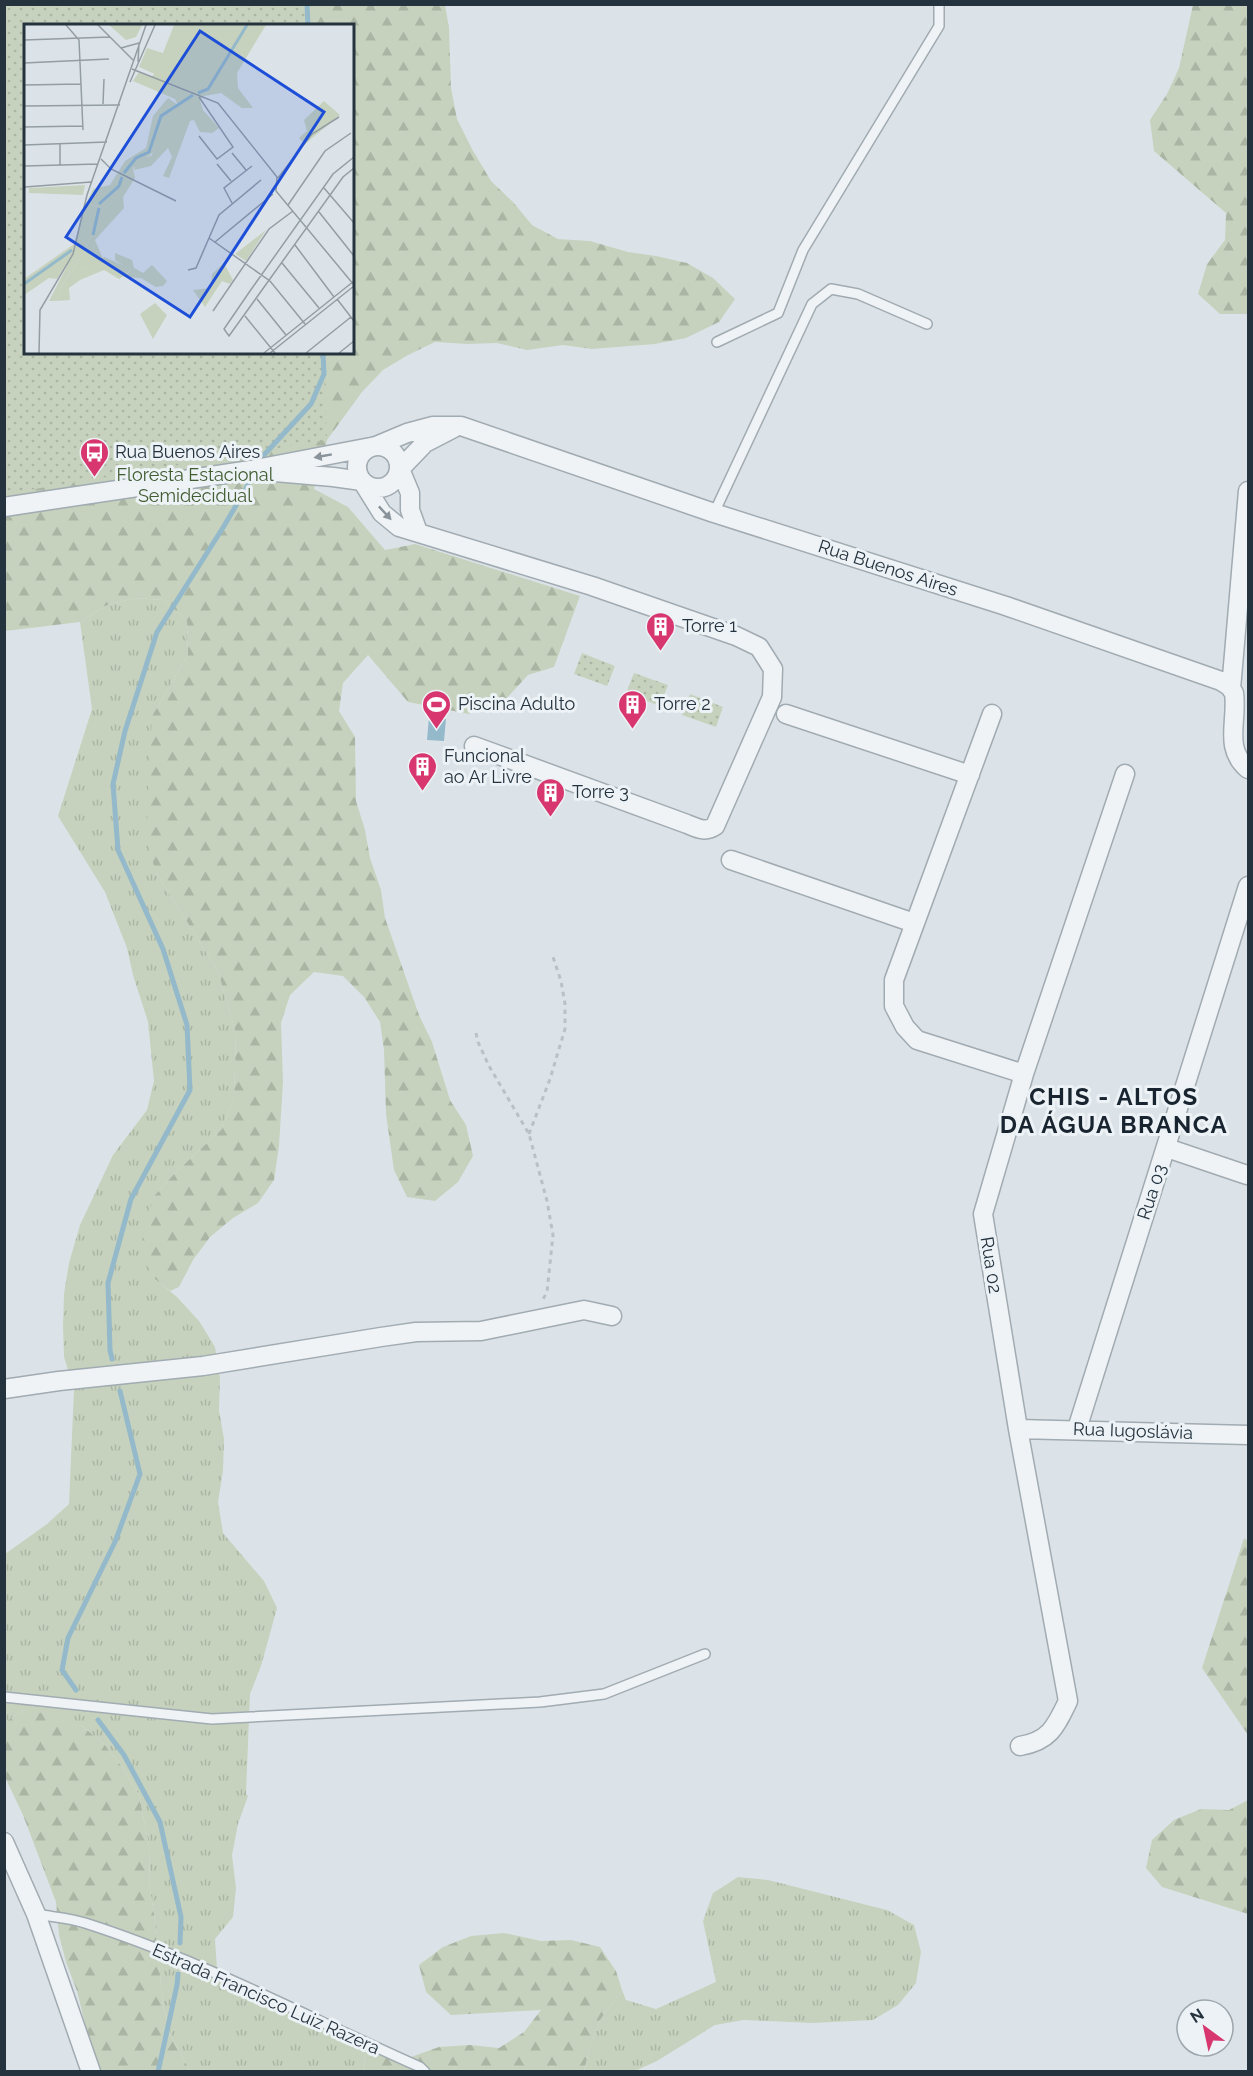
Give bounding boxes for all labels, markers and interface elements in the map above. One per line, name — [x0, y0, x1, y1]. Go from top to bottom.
inset map — [24, 24, 354, 354]
bus stop icon: Rua Buenos Aires — [78, 436, 110, 478]
place label: Rua Buenos Aires — [115, 441, 261, 462]
one-way arrow — [314, 452, 333, 461]
park label: Floresta Estacional Semidecidual — [116, 464, 274, 506]
one-way arrow — [378, 506, 392, 521]
street label: Rua Buenos Aires — [816, 535, 961, 600]
building icon: Torre 1 — [645, 610, 677, 652]
place label: Torre 1 — [682, 615, 737, 636]
sports icon: Piscina Adulto — [421, 688, 453, 730]
building icon: Torre 2 — [617, 688, 649, 730]
place label: Piscina Adulto — [458, 693, 576, 714]
place label: Torre 2 — [654, 693, 711, 714]
place label: Funcional ao Ar Livre — [444, 745, 532, 787]
building icon: Funcional ao Ar Livre — [407, 750, 439, 792]
building icon: Torre 3 — [535, 776, 567, 818]
place label: Torre 3 — [572, 781, 629, 802]
district label: CHIS - ALTOS DA ÁGUA BRANCA — [1000, 1082, 1228, 1139]
street label: Rua 03 — [1133, 1161, 1170, 1222]
street label: Rua 02 — [977, 1235, 1006, 1295]
street label: Rua Iugoslávia — [1073, 1418, 1193, 1443]
street label: Estrada Francisco Luiz Razera — [149, 1939, 383, 2058]
north arrow — [1175, 1998, 1235, 2058]
text: N — [1187, 2005, 1207, 2027]

